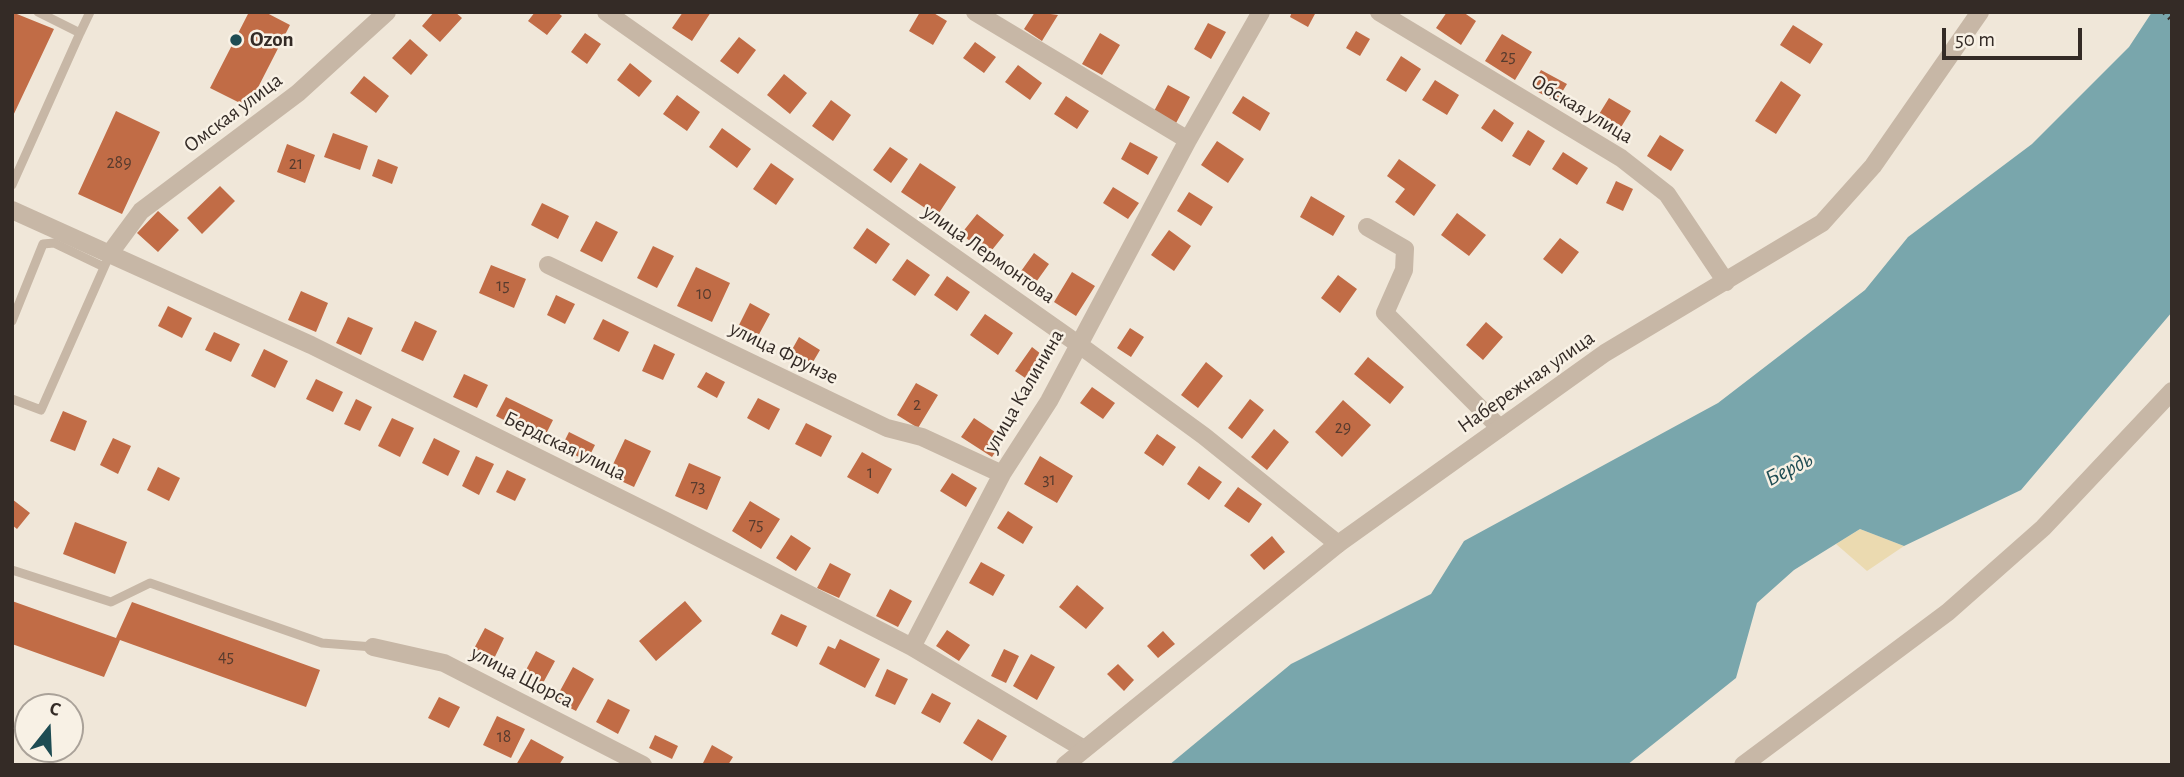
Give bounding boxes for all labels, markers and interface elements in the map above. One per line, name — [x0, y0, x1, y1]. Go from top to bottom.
scale bar — [1946, 14, 2086, 58]
place label: Ozon — [250, 27, 294, 53]
text: 50 m — [1955, 29, 1995, 50]
marker: Ozon — [228, 32, 244, 48]
house number: 25 — [1500, 46, 1516, 68]
street label: Омская улица — [179, 68, 287, 158]
street label: Обская улица — [1526, 69, 1638, 149]
house number: 289 — [106, 152, 132, 174]
house number: 21 — [289, 153, 303, 175]
street label: улица Лермонтова — [918, 199, 1060, 309]
house number: 15 — [496, 275, 510, 297]
house number: 10 — [696, 283, 712, 305]
street label: улица Фрунзе — [726, 316, 842, 390]
street label: улица Калинина — [978, 325, 1070, 457]
street label: Набережная улица — [1453, 325, 1599, 439]
house number: 2 — [913, 394, 921, 416]
street label: Бердская улица — [500, 406, 630, 486]
house number: 29 — [1335, 417, 1351, 439]
water label: Бердь — [1760, 445, 1818, 493]
house number: 1 — [867, 462, 873, 484]
house number: 31 — [1042, 469, 1056, 491]
house number: 73 — [691, 476, 705, 498]
house number: 75 — [748, 514, 764, 536]
street label: улица Щорса — [466, 640, 578, 714]
house number: 45 — [218, 646, 234, 668]
north arrow — [14, 693, 84, 763]
text: С — [47, 699, 63, 720]
house number: 18 — [497, 726, 511, 748]

